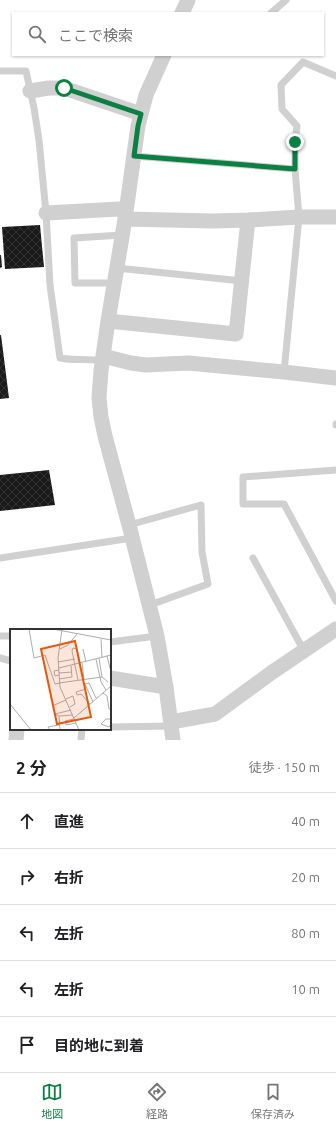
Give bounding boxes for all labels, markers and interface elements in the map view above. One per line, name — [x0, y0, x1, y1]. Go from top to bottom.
search box — [12, 12, 324, 56]
icon: search — [26, 23, 48, 45]
text: ここで検索 — [58, 27, 133, 44]
route start — [55, 79, 73, 97]
route end — [286, 133, 304, 151]
inset map — [10, 629, 111, 730]
text: 2 分 — [16, 758, 47, 777]
text: 徒歩 · 150 m — [249, 760, 320, 774]
icon: ahead — [16, 810, 38, 832]
text: 直進 — [54, 813, 84, 830]
text: 40 m — [291, 814, 320, 828]
icon: right — [16, 866, 38, 888]
text: 右折 — [54, 869, 84, 886]
text: 20 m — [291, 870, 320, 884]
icon: left — [16, 922, 38, 944]
text: 左折 — [54, 925, 84, 942]
text: 80 m — [291, 926, 320, 940]
icon: left — [16, 978, 38, 1000]
text: 左折 — [54, 981, 84, 998]
text: 10 m — [291, 982, 320, 996]
icon: arrive — [16, 1034, 38, 1056]
text: 目的地に到着 — [54, 1037, 144, 1054]
tab: 地図 — [41, 1081, 63, 1121]
tab: 経路 — [146, 1081, 168, 1121]
tab: 保存済み — [251, 1081, 295, 1121]

